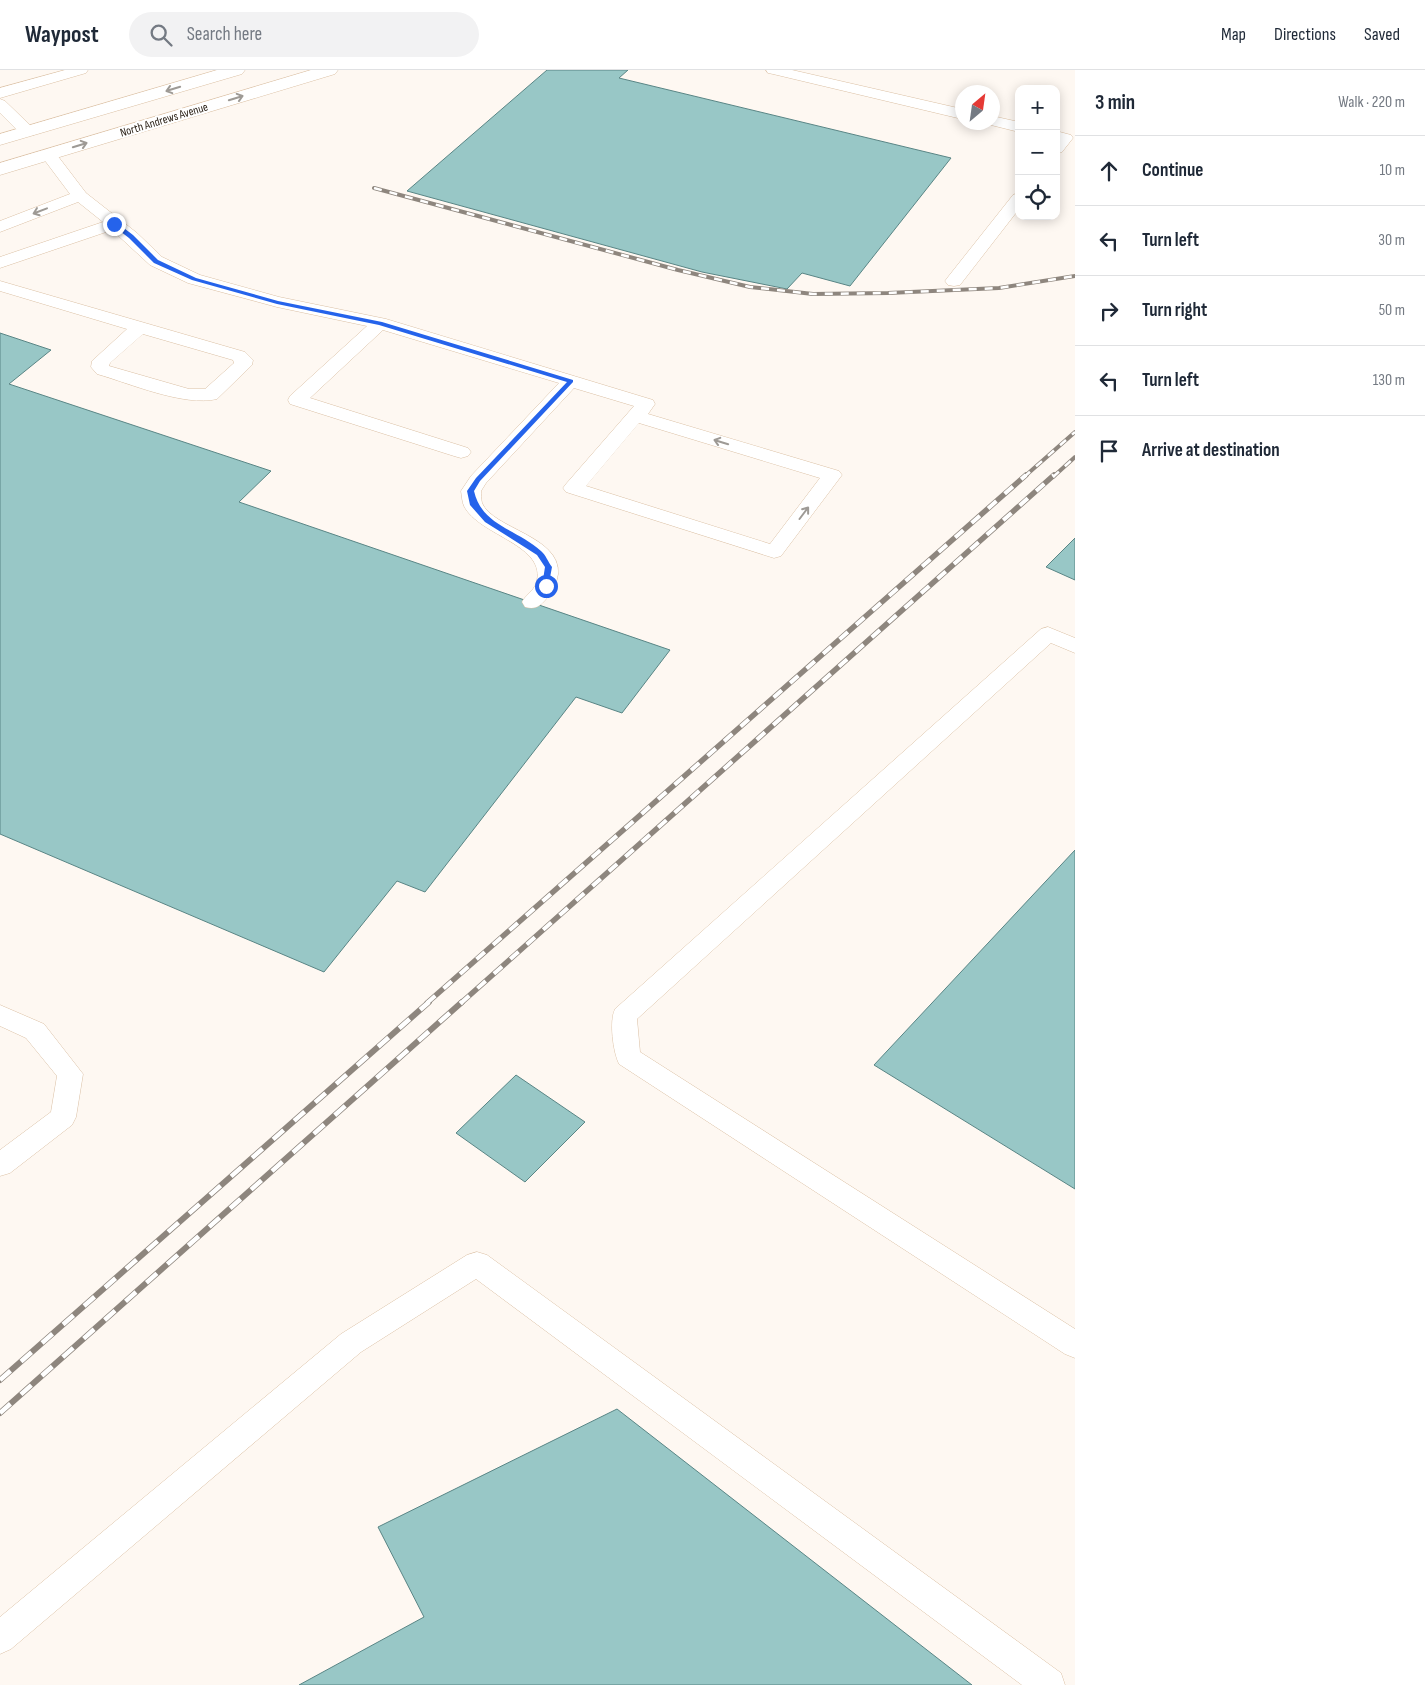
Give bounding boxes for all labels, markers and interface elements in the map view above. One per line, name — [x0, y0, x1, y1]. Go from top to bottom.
search box — [129, 12, 479, 57]
text: Waypost — [25, 20, 99, 49]
icon: search — [147, 21, 175, 49]
text: Search here — [187, 23, 262, 46]
text: Map — [1221, 24, 1246, 45]
text: Directions — [1274, 24, 1336, 45]
text: Saved — [1364, 24, 1400, 45]
one-way arrow — [165, 84, 181, 94]
north arrow — [955, 85, 1000, 130]
map controls — [1015, 85, 1060, 220]
button: + — [1015, 85, 1060, 130]
text: 3 min — [1095, 90, 1135, 115]
one-way arrow — [228, 93, 244, 103]
text: Walk · 220 m — [1338, 93, 1405, 112]
street label: North Andrews Avenue — [118, 99, 210, 141]
button: − — [1015, 130, 1060, 175]
one-way arrow — [72, 139, 88, 149]
icon: ahead — [1095, 157, 1123, 185]
text: Continue — [1142, 159, 1203, 182]
text: 10 m — [1379, 161, 1405, 180]
button: locate — [1015, 175, 1060, 220]
one-way arrow — [33, 207, 48, 217]
route end — [103, 213, 126, 236]
icon: left — [1095, 227, 1123, 255]
text: Turn left — [1142, 229, 1199, 252]
text: 30 m — [1378, 231, 1405, 250]
icon: right — [1095, 297, 1123, 325]
text: Turn right — [1142, 299, 1207, 322]
text: 50 m — [1379, 301, 1405, 320]
icon: left — [1095, 367, 1123, 395]
text: Turn left — [1142, 369, 1199, 392]
text: 130 m — [1373, 371, 1405, 390]
one-way arrow — [713, 436, 729, 446]
icon: arrive — [1095, 437, 1123, 465]
text: Arrive at destination — [1142, 439, 1280, 462]
one-way arrow — [798, 507, 809, 520]
route start — [535, 575, 558, 598]

